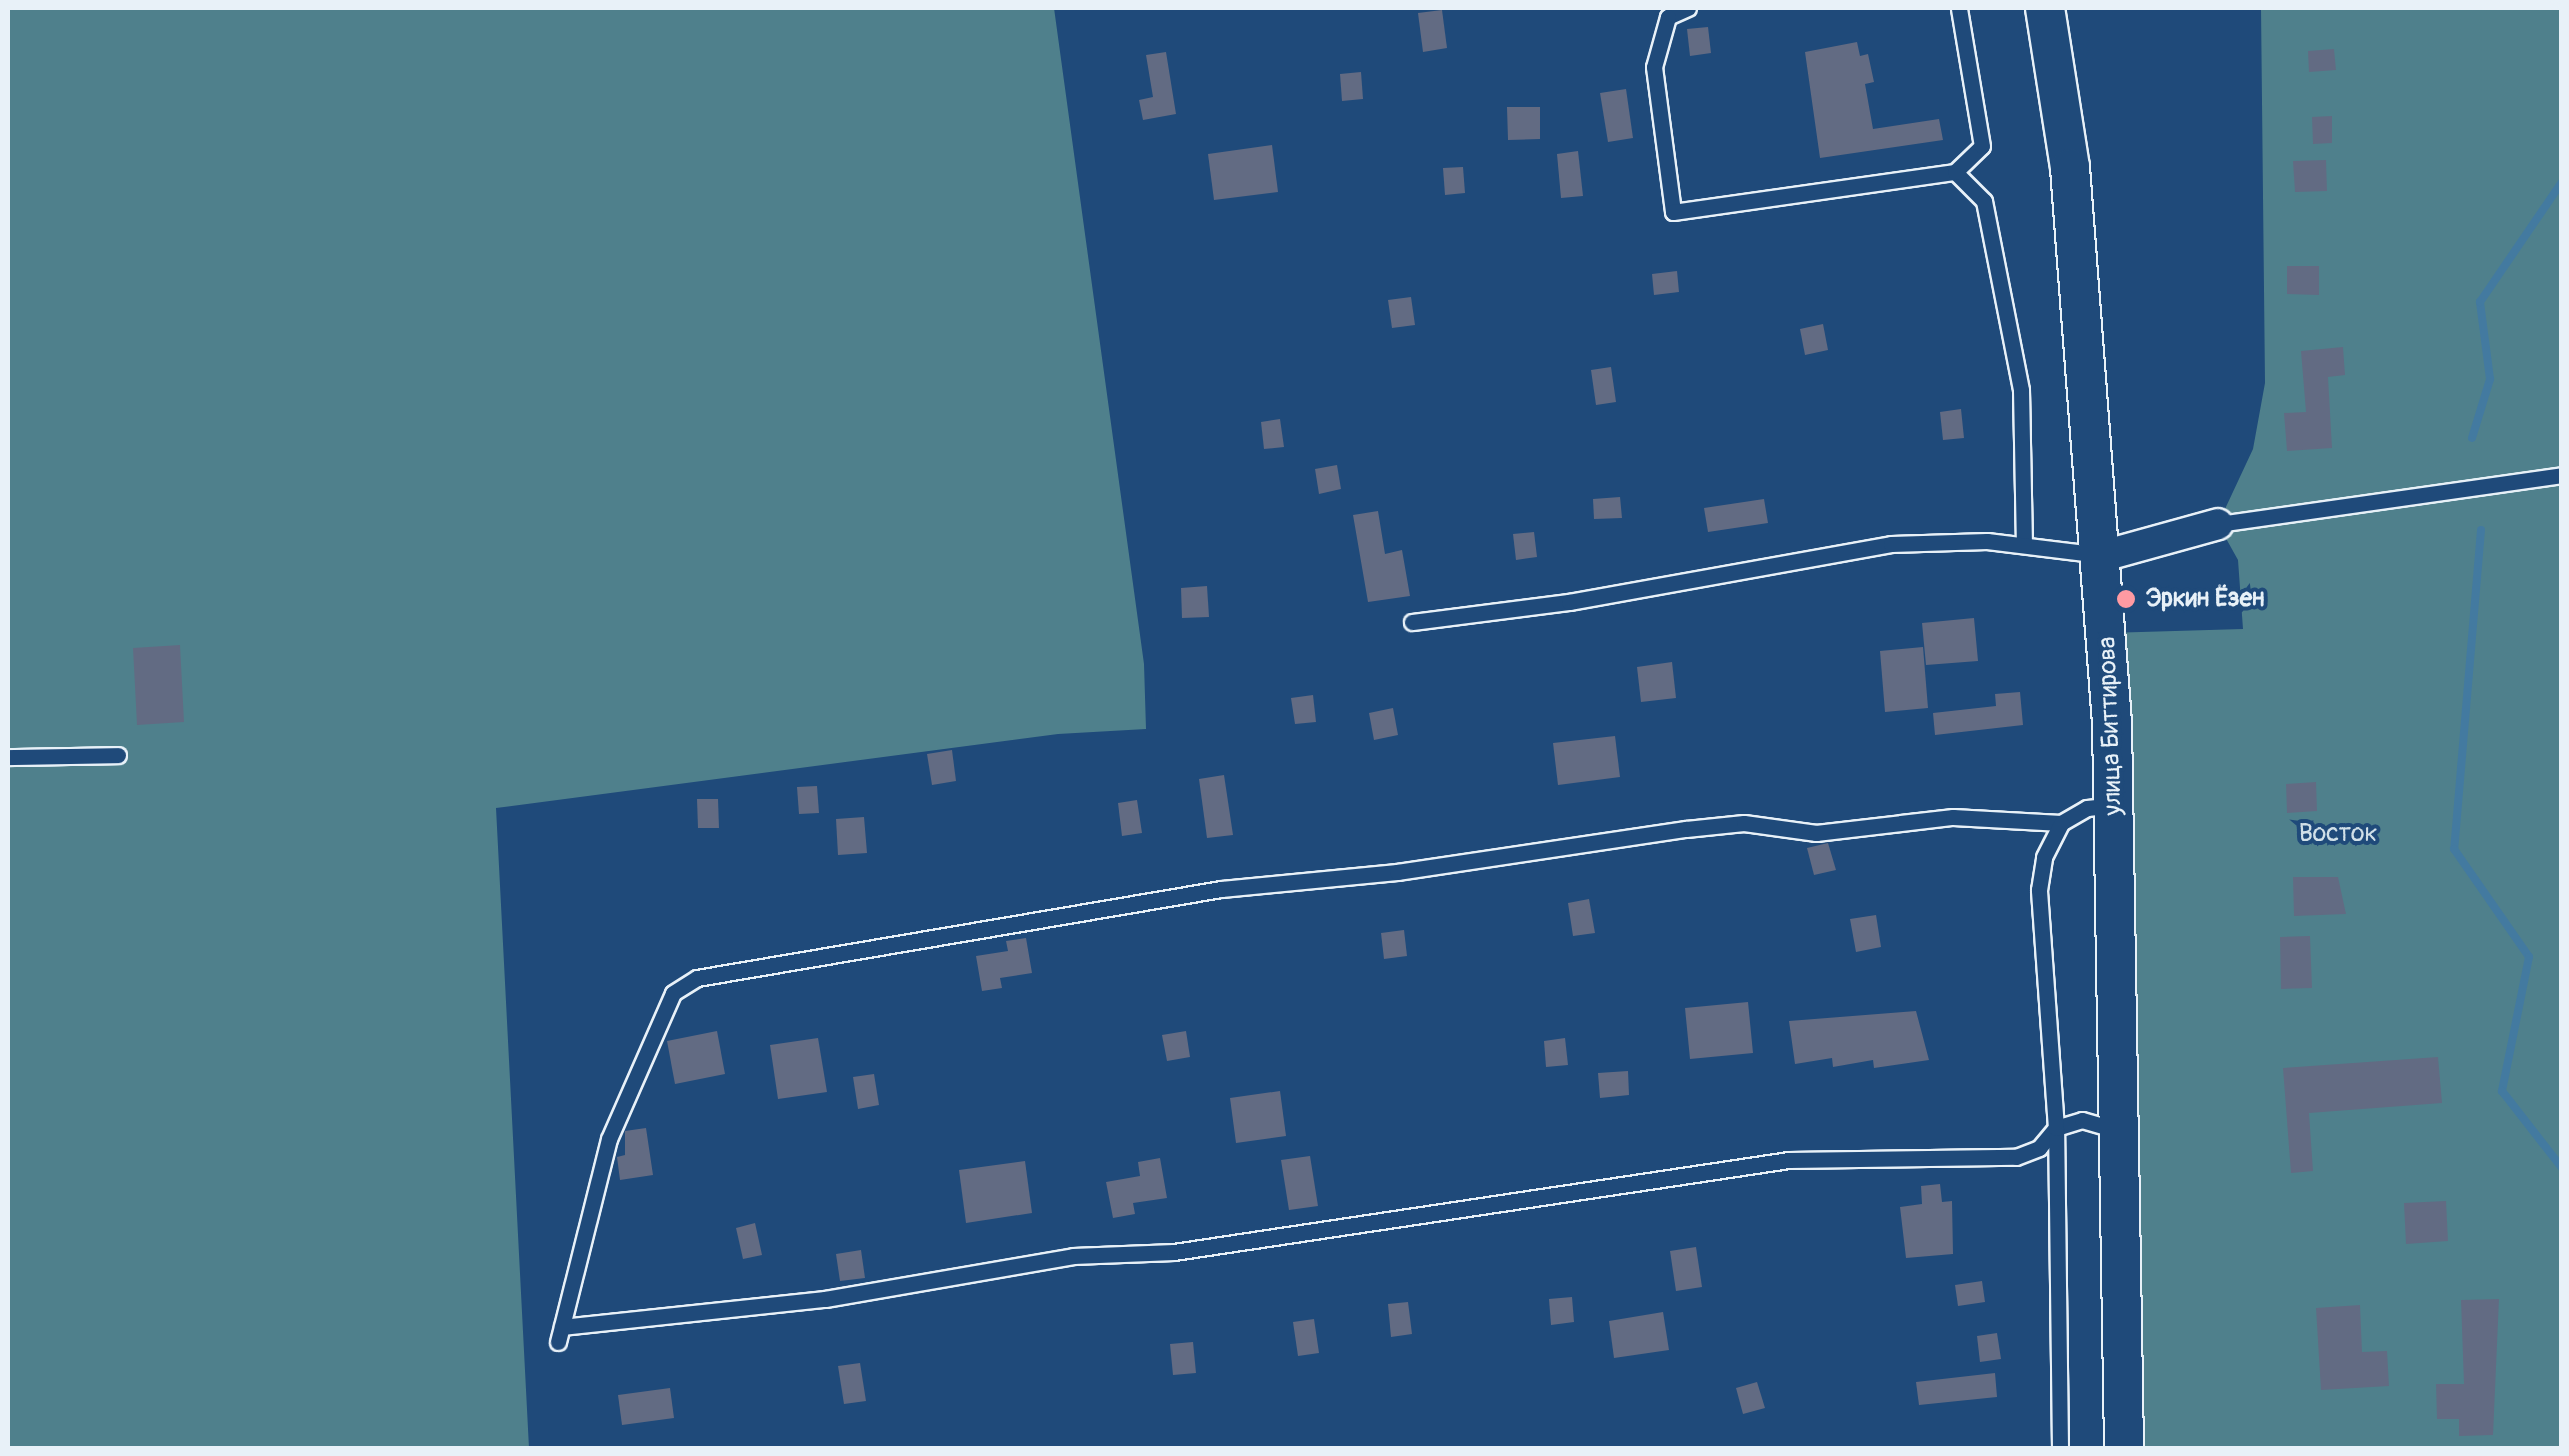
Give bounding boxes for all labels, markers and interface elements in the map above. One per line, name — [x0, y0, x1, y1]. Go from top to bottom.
place label: Эркин Ёзен — [2146, 584, 2265, 614]
marker: Эркин Ёзен — [2115, 588, 2137, 610]
street label: улица Биттирова — [2093, 636, 2129, 816]
park label: Восток — [2299, 819, 2377, 849]

